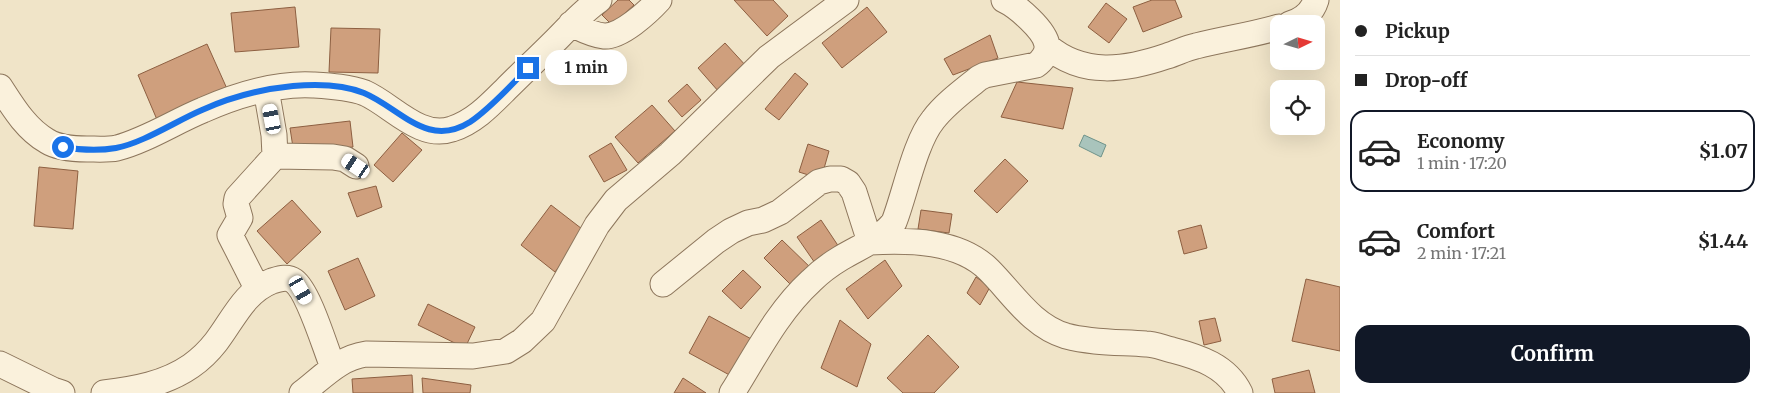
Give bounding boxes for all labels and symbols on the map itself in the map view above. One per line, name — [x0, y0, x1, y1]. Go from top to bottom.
north arrow — [1270, 15, 1325, 70]
callout: 1 min — [546, 50, 628, 86]
route end — [517, 57, 539, 79]
car — [261, 103, 282, 135]
route start — [52, 136, 74, 158]
car — [339, 151, 372, 181]
car — [287, 273, 314, 307]

